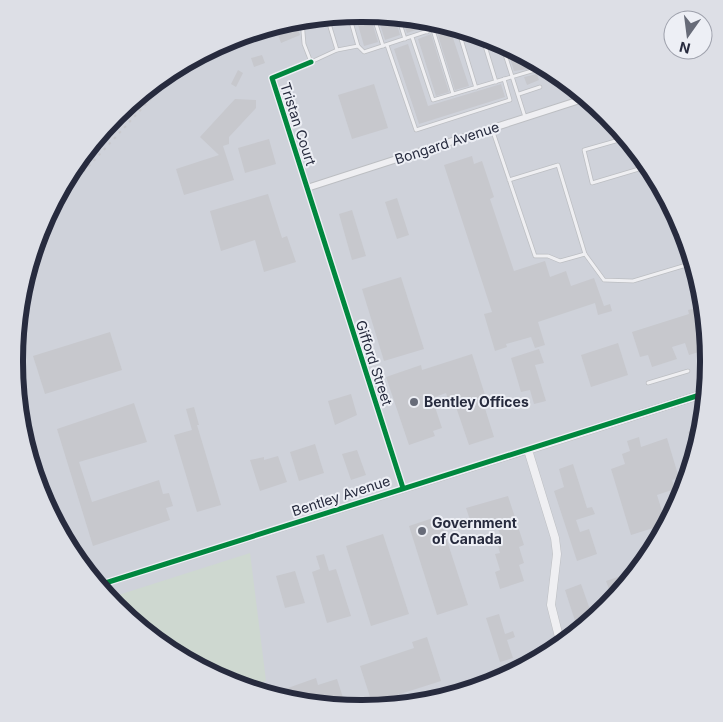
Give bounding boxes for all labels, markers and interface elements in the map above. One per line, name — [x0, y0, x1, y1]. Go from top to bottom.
north arrow — [663, 10, 713, 60]
text: N — [678, 39, 692, 58]
street label: Tristan Court — [277, 80, 320, 168]
street label: Bongard Avenue — [392, 118, 501, 167]
street label: Gifford Street — [353, 318, 396, 408]
place label: Bentley Offices — [424, 393, 529, 410]
marker: Bentley Offices — [408, 396, 420, 408]
street label: Bentley Avenue — [290, 472, 392, 519]
place label: Government of Canada — [432, 514, 517, 547]
marker: Government of Canada — [416, 525, 428, 537]

